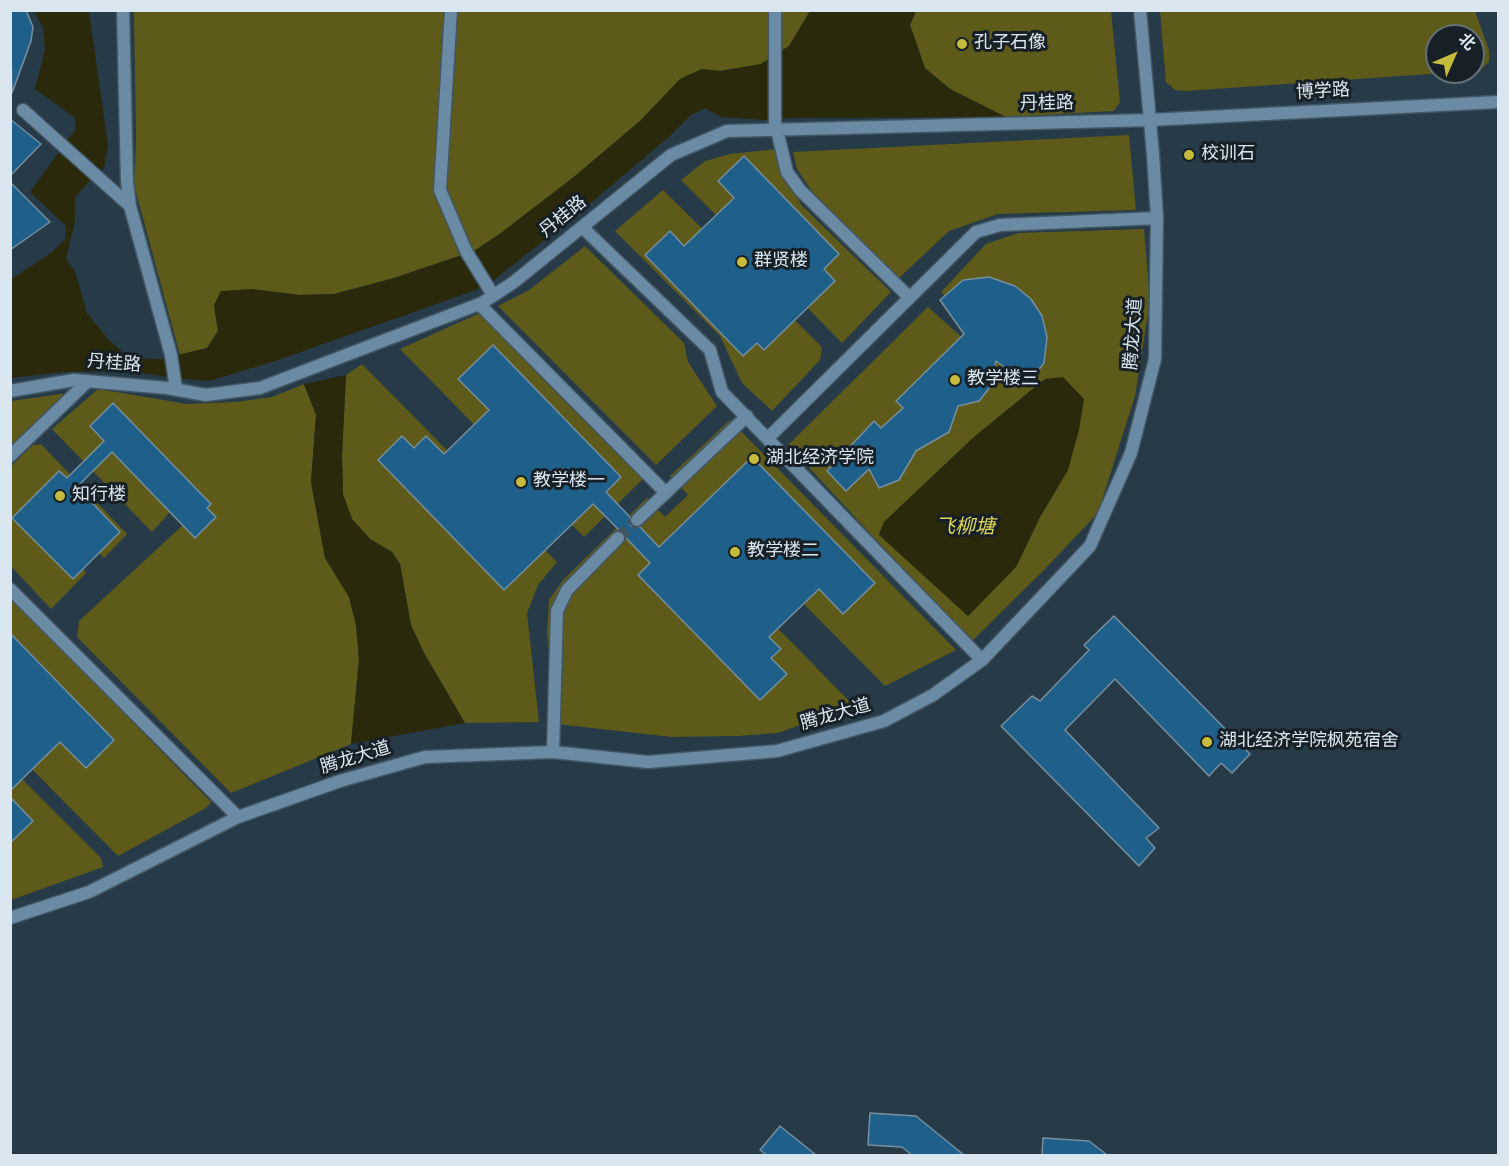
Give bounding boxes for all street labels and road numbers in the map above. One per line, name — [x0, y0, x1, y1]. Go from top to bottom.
street label: 博学路 — [1295, 81, 1351, 105]
street label: 丹桂路 — [1020, 94, 1074, 116]
street label: 丹桂路 — [536, 193, 592, 243]
street label: 腾龙大道 — [1122, 297, 1148, 371]
street label: 丹桂路 — [86, 352, 142, 378]
street label: 腾龙大道 — [798, 696, 874, 736]
street label: 腾龙大道 — [318, 738, 394, 780]

